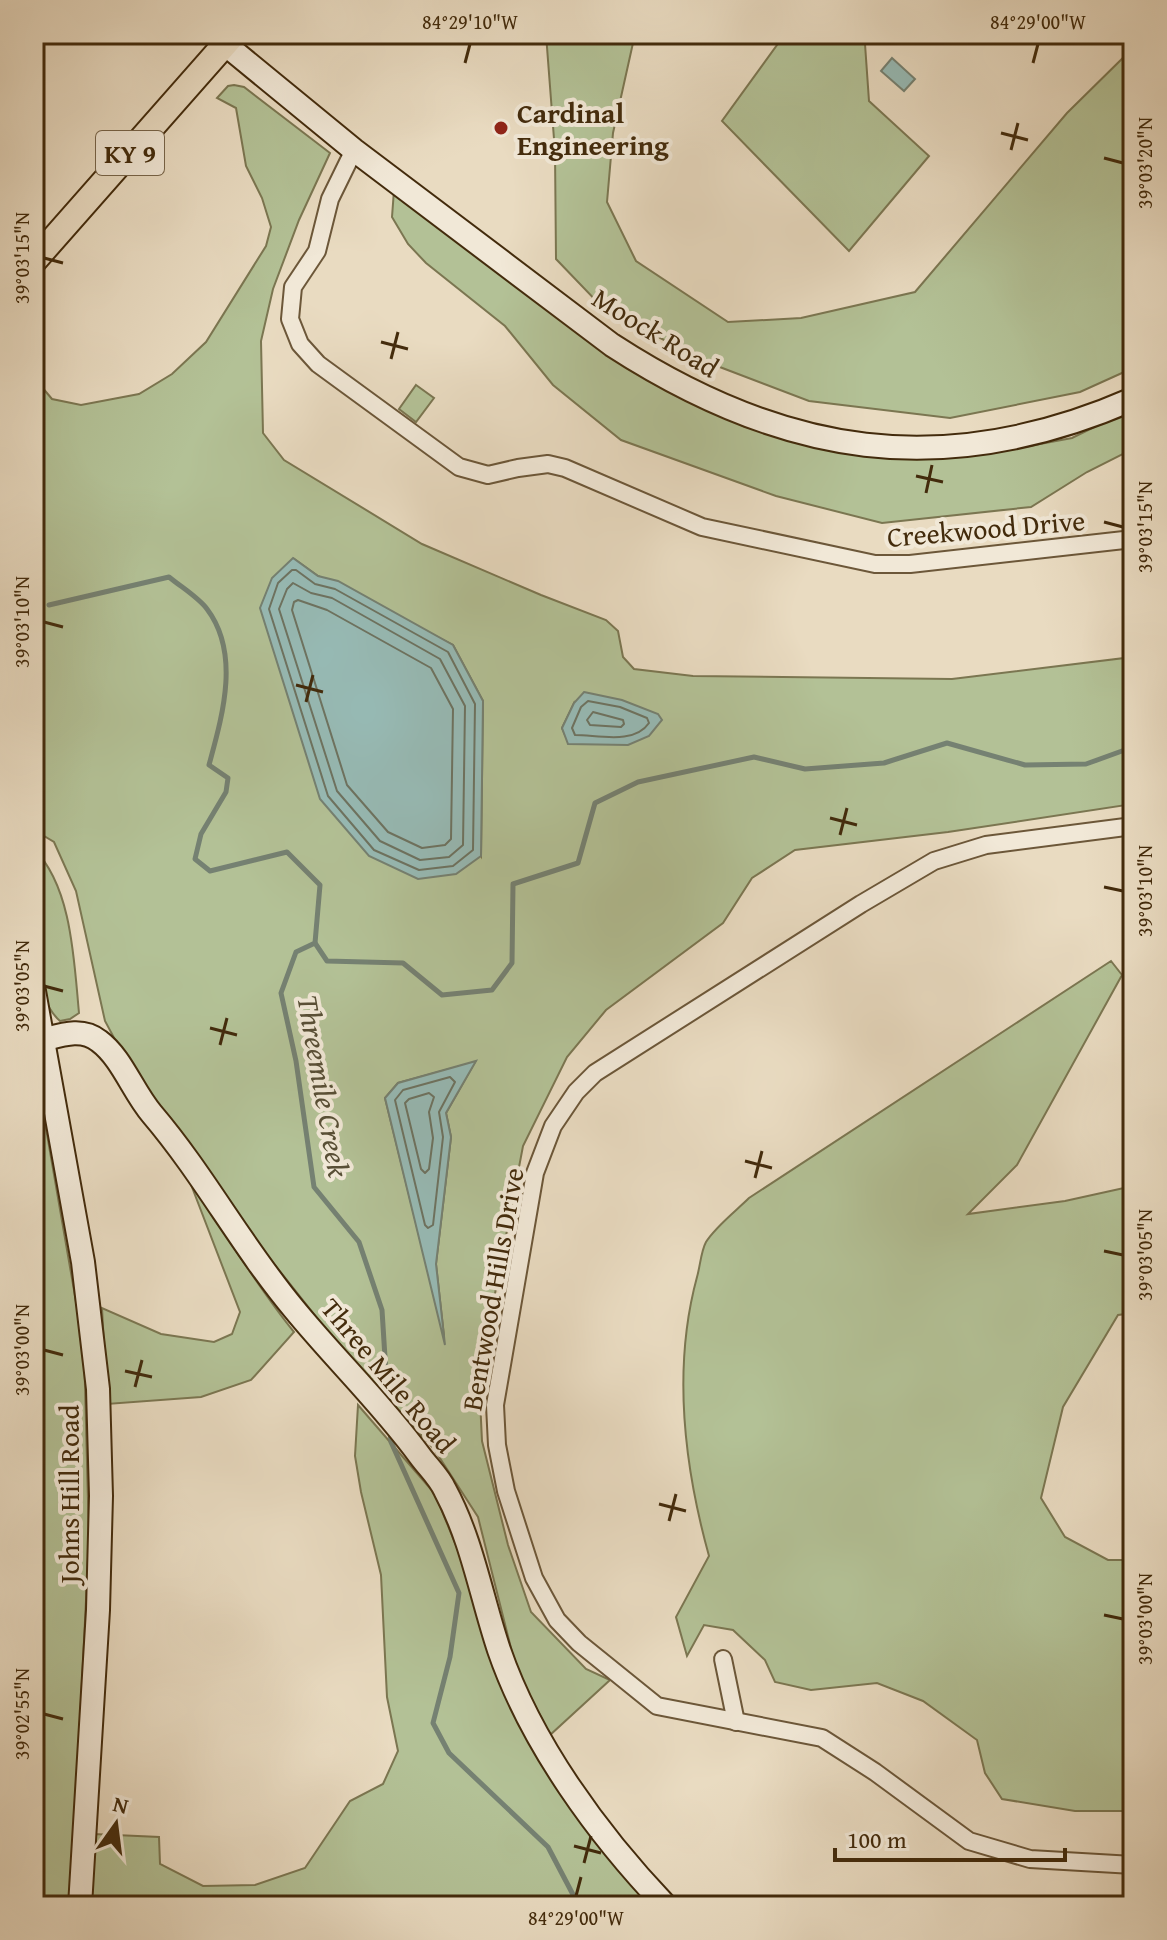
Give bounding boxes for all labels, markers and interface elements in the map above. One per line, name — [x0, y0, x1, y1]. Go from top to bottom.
text: 84°29'10"W — [422, 7, 518, 36]
text: 84°29'00"W — [990, 7, 1086, 36]
place label: Cardinal Engineering — [517, 92, 669, 165]
text: 39°03'20"N — [1130, 117, 1159, 209]
marker: Cardinal Engineering — [492, 119, 510, 137]
road number: KY 9 — [96, 131, 164, 175]
text: 39°03'15"N — [7, 212, 36, 304]
street label: Moock Road — [585, 277, 727, 387]
text: 39°03'15"N — [1130, 481, 1159, 573]
street label: Creekwood Drive — [885, 499, 1087, 557]
text: 39°03'10"N — [7, 576, 36, 668]
text: 39°03'10"N — [1130, 845, 1159, 937]
text: 39°03'05"N — [7, 940, 36, 1032]
water label: Threemile Creek — [286, 992, 362, 1181]
street label: Bentwood Hills Drive — [450, 1164, 534, 1414]
text: 39°03'05"N — [1130, 1209, 1159, 1301]
street label: Three Mile Road — [312, 1288, 466, 1462]
text: 39°03'00"N — [7, 1304, 36, 1396]
street label: Johns Hill Road — [48, 1405, 89, 1586]
text: 39°03'00"N — [1130, 1573, 1159, 1665]
text: 39°02'55"N — [7, 1668, 36, 1760]
north arrow — [76, 1784, 156, 1864]
text: N — [110, 1787, 132, 1822]
scale bar — [835, 1812, 1065, 1862]
text: 100 m — [847, 1822, 907, 1857]
text: 84°29'00"W — [528, 1903, 624, 1932]

